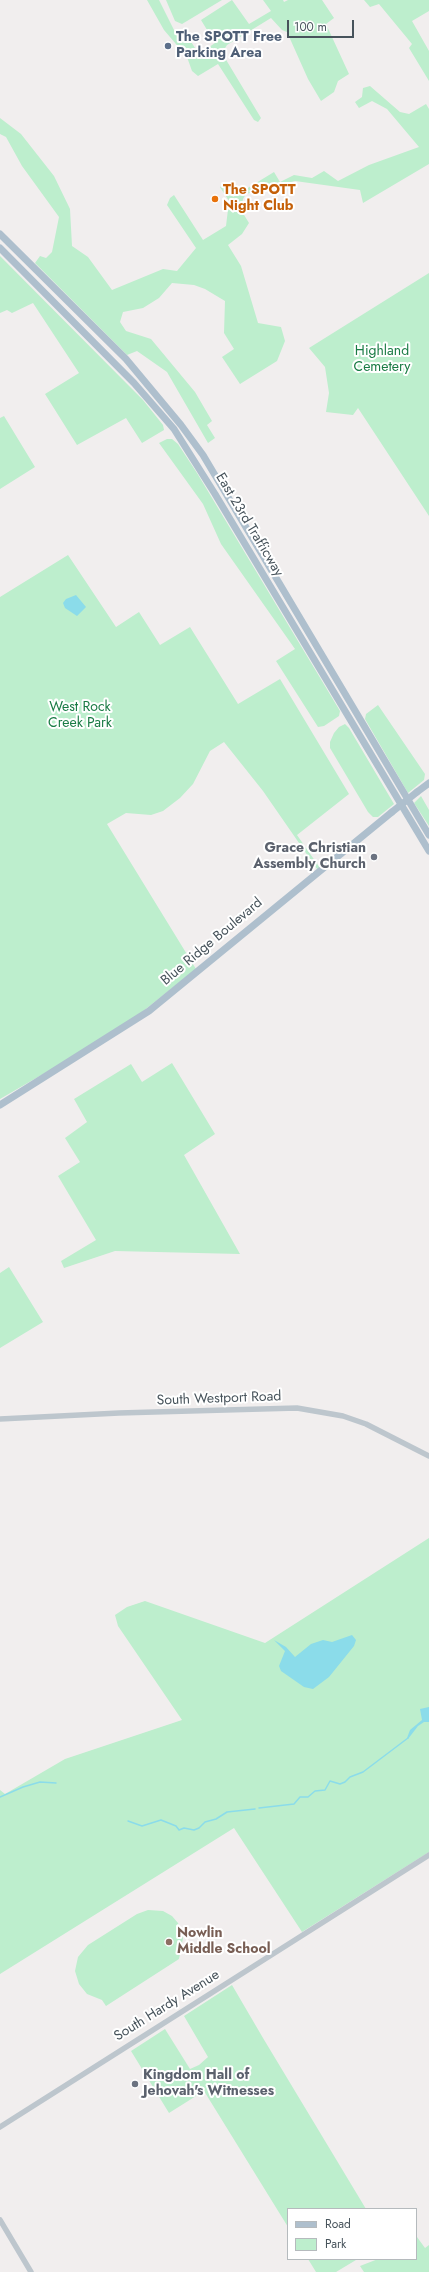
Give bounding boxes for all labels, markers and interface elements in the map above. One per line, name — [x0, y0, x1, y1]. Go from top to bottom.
scale bar — [289, 12, 356, 38]
text: 100 m — [294, 18, 327, 36]
place label: The SPOTT Free Parking Area — [176, 30, 282, 62]
marker: The SPOTT Free Parking Area — [163, 41, 173, 51]
place label: The SPOTT Night Club — [223, 183, 296, 216]
marker: The SPOTT Night Club — [210, 194, 220, 204]
park label: Highland Cemetery — [354, 344, 410, 376]
street label: East 23rd Trafficway — [211, 470, 287, 580]
park label: West Rock Creek Park — [48, 700, 112, 732]
place label: Grace Christian Assembly Church — [253, 841, 366, 874]
marker: Grace Christian Assembly Church — [369, 852, 379, 862]
street label: Blue Ridge Boulevard — [158, 895, 266, 989]
street label: South Westport Road — [156, 1388, 282, 1410]
place label: Nowlin Middle School — [177, 1926, 271, 1958]
marker: Nowlin Middle School — [164, 1937, 174, 1947]
street label: South Hardy Avenue — [111, 1967, 223, 2045]
place label: Kingdom Hall of Jehovah's Witnesses — [143, 2068, 274, 2100]
marker: Kingdom Hall of Jehovah's Witnesses — [130, 2079, 140, 2089]
legend — [287, 2208, 417, 2260]
text: Road — [325, 2215, 351, 2233]
text: Park — [325, 2235, 346, 2253]

